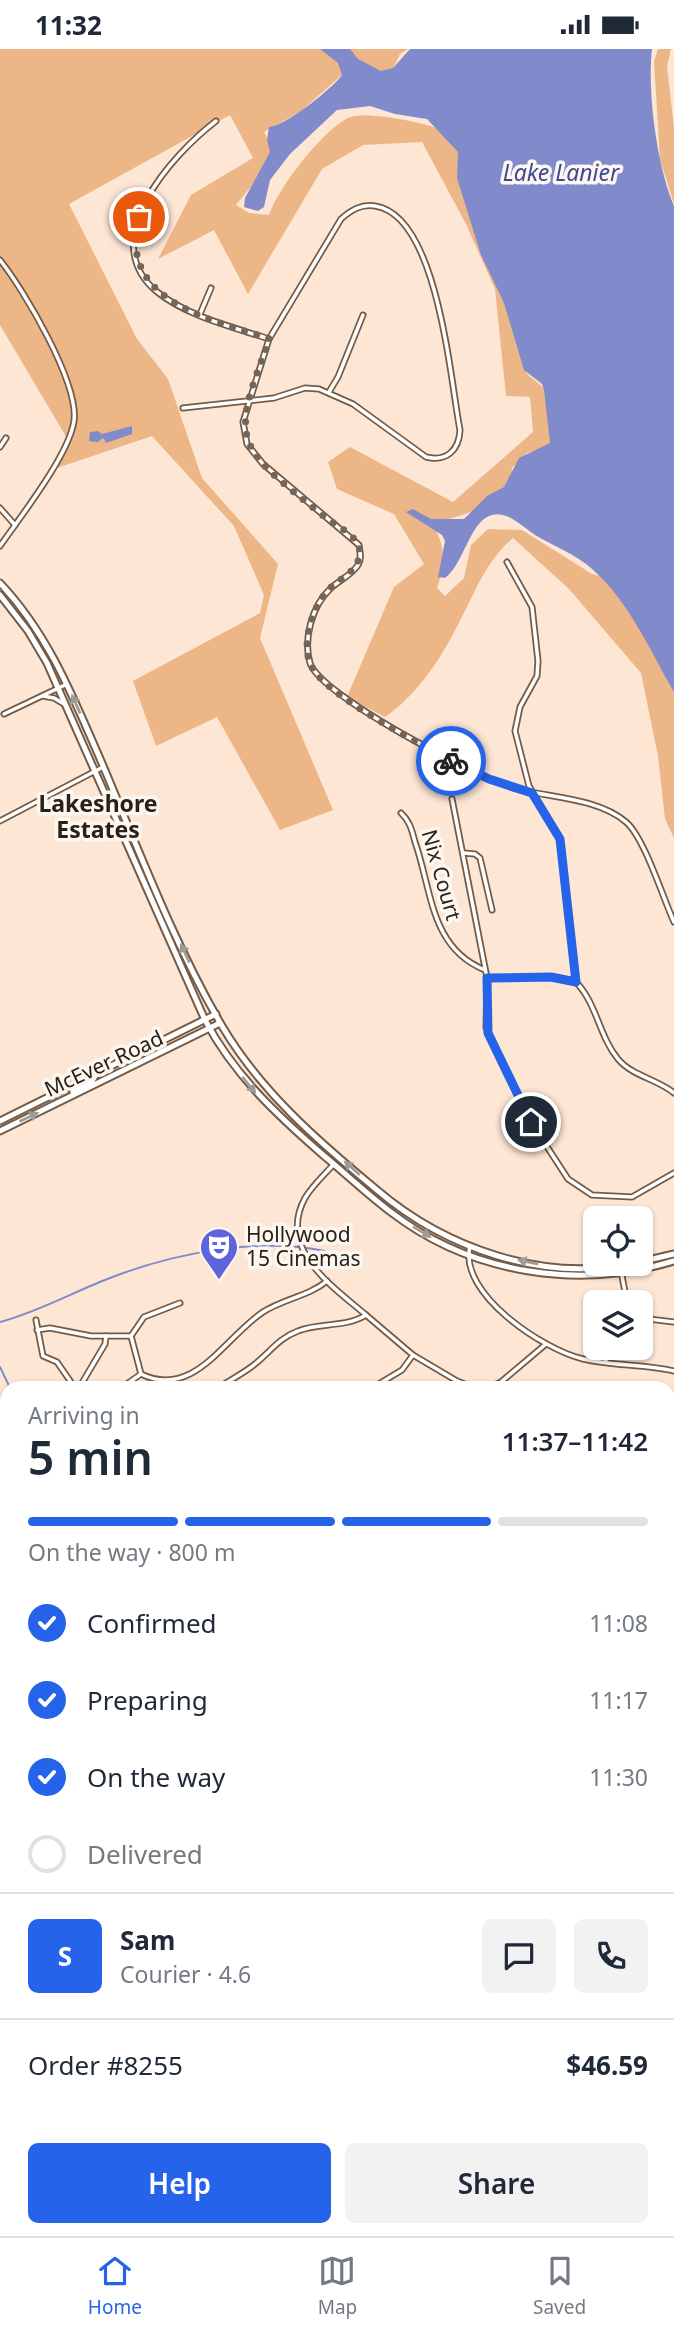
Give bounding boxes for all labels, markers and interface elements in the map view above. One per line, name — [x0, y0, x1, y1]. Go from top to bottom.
text: 11:32 — [35, 7, 102, 43]
water label: Lake Lanier — [503, 156, 620, 188]
pin — [109, 187, 169, 247]
icon: bag — [120, 198, 158, 236]
one-way arrow — [70, 694, 82, 714]
courier — [416, 726, 486, 796]
icon: bike — [432, 742, 470, 780]
district label: Lakeshore Estates — [38, 787, 158, 845]
street label: Nix Court — [416, 826, 468, 924]
one-way arrow — [179, 943, 191, 963]
street label: McEver Road — [40, 1023, 167, 1103]
one-way arrow — [242, 1075, 257, 1093]
pin — [501, 1092, 561, 1152]
icon: home — [512, 1103, 550, 1141]
one-way arrow — [19, 1111, 39, 1123]
one-way arrow — [344, 1161, 361, 1177]
map controls — [583, 1206, 653, 1360]
button: locate — [583, 1206, 653, 1276]
place label: Hollywood 15 Cinemas — [246, 1220, 360, 1272]
theatre icon: Hollywood 15 Cinemas — [198, 1226, 240, 1281]
one-way arrow — [412, 1226, 431, 1239]
one-way arrow — [517, 1257, 539, 1268]
button: layers — [583, 1290, 653, 1360]
text: Arriving in — [28, 1399, 140, 1431]
text: 11:37–11:42 — [502, 1423, 648, 1459]
text: 5 min — [28, 1426, 153, 1488]
text: On the way · 800 m — [28, 1536, 235, 1568]
icon: check — [28, 1604, 66, 1642]
text: Confirmed — [87, 1605, 217, 1641]
text: 11:08 — [589, 1607, 648, 1639]
icon: check — [28, 1681, 66, 1719]
text: Preparing — [87, 1682, 208, 1718]
text: 11:17 — [589, 1684, 648, 1716]
icon: check — [28, 1758, 66, 1796]
text: On the way — [87, 1759, 225, 1795]
text: 11:30 — [589, 1761, 648, 1793]
text: Delivered — [87, 1836, 203, 1872]
button: chat — [482, 1919, 556, 1993]
button: phone — [574, 1919, 648, 1993]
text: Sam — [120, 1922, 175, 1958]
text: S — [58, 1938, 72, 1974]
text: Courier · 4.6 — [120, 1958, 251, 1990]
text: Order #8255 — [28, 2047, 183, 2083]
text: $46.59 — [566, 2047, 648, 2083]
button: Help — [28, 2143, 331, 2223]
button: Share — [345, 2143, 648, 2223]
tab: Home — [88, 2252, 142, 2320]
tab: Map — [318, 2252, 357, 2320]
tab: Saved — [533, 2252, 586, 2320]

